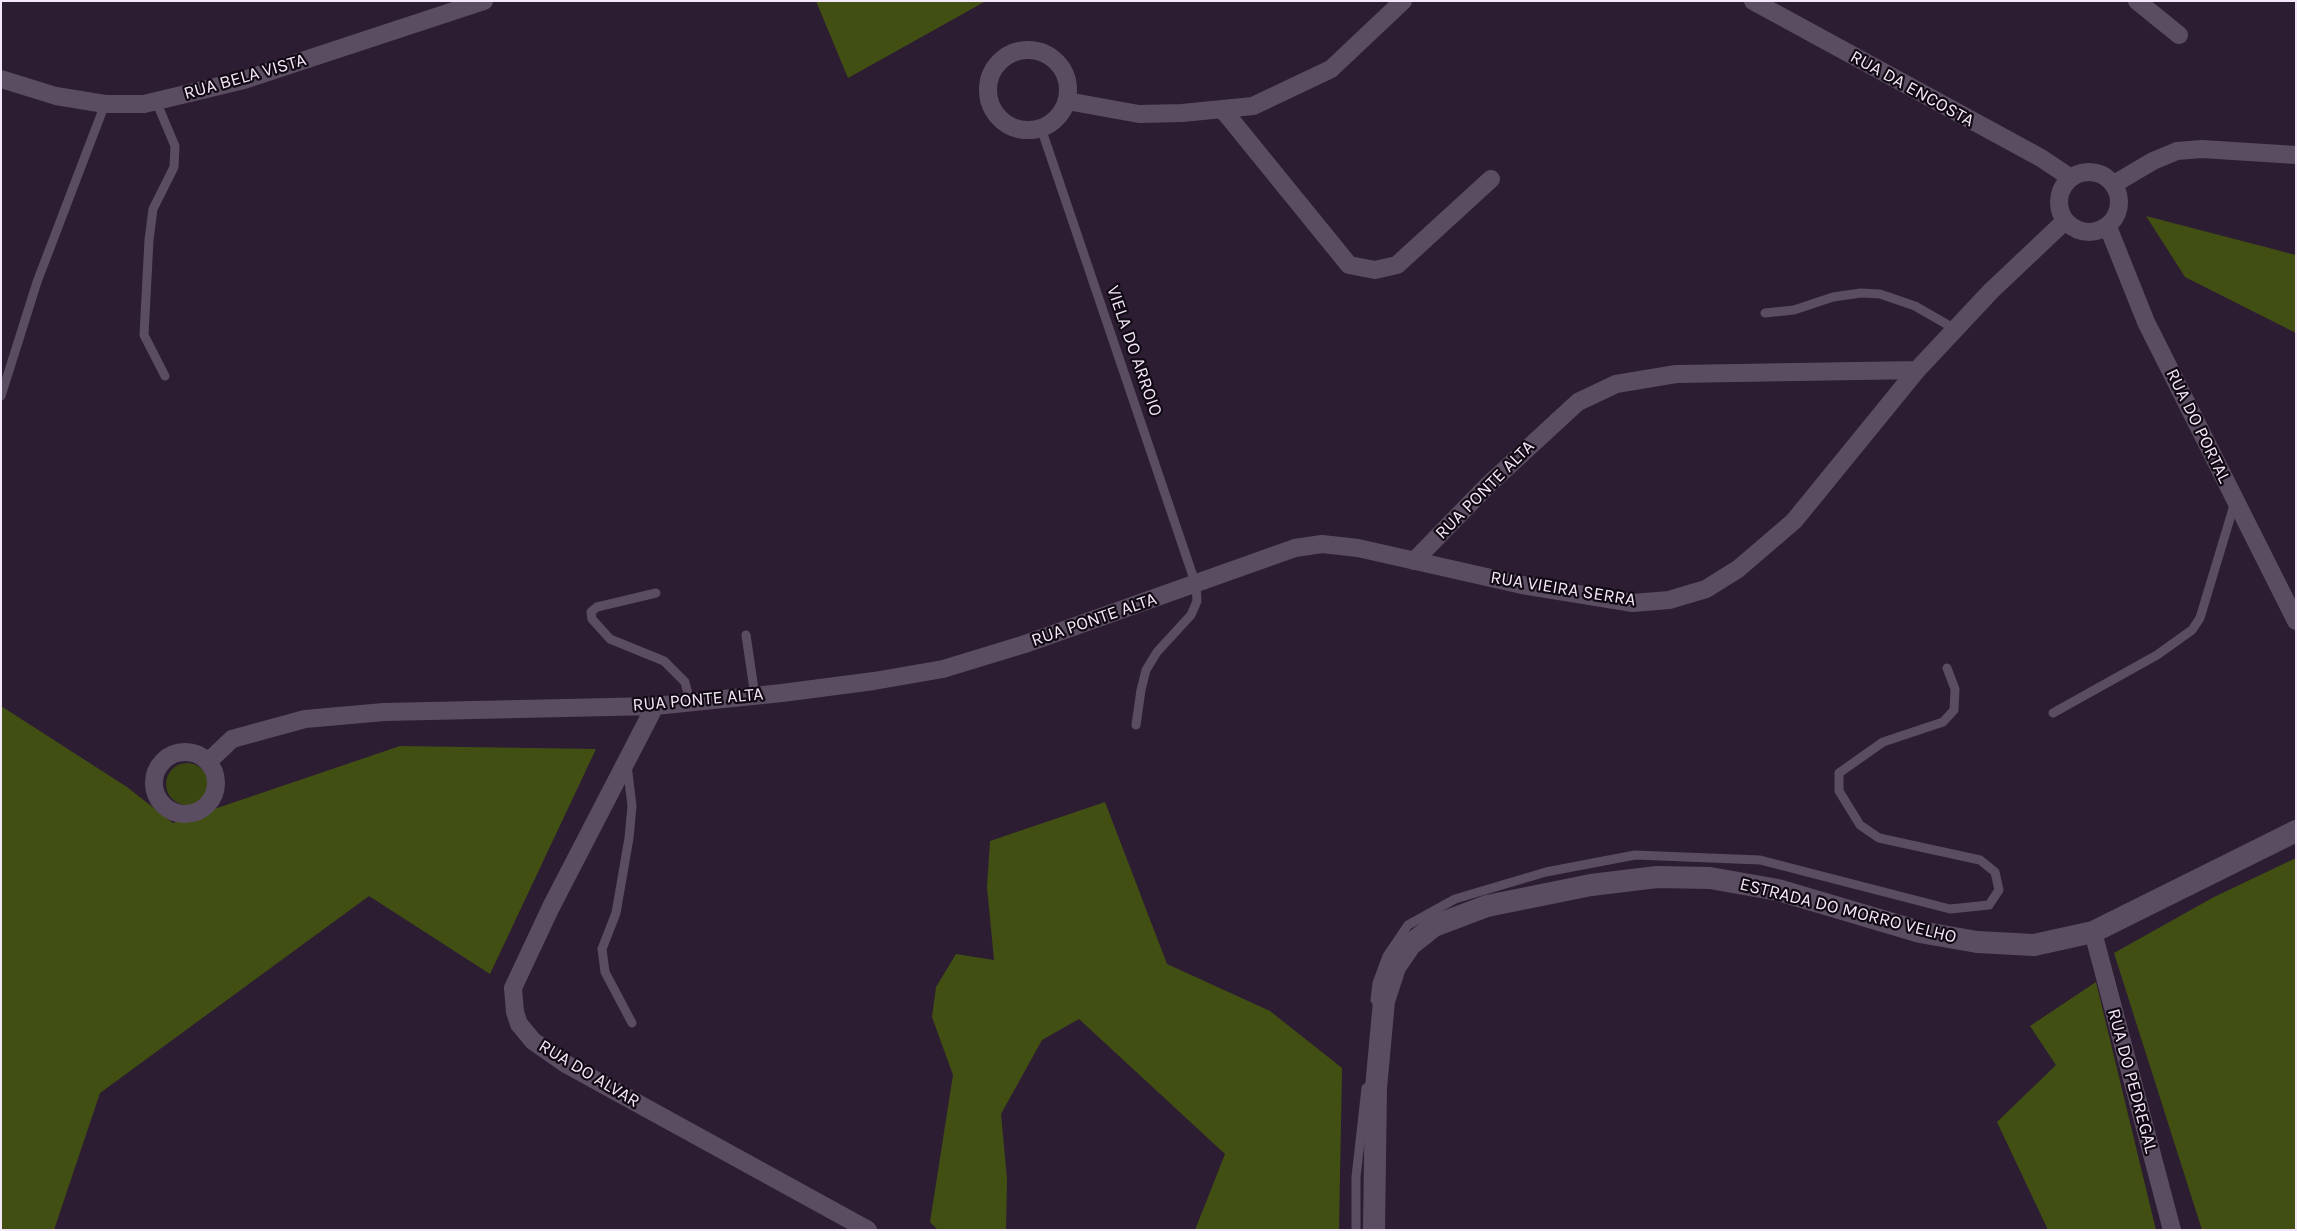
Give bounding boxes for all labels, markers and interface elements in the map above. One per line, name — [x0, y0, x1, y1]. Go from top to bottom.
street label: RUA DA ENCOSTA — [1846, 46, 1978, 132]
street label: RUA BELA VISTA — [181, 49, 309, 105]
street label: VIELA DO ARROIO — [1102, 283, 1166, 419]
street label: RUA DO PORTAL — [2161, 365, 2235, 487]
street label: RUA PONTE ALTA — [1431, 436, 1539, 544]
street label: RUA VIEIRA SERRA — [1489, 567, 1637, 611]
street label: RUA PONTE ALTA — [1028, 588, 1160, 652]
street label: RUA PONTE ALTA — [632, 684, 764, 716]
street label: ESTRADA DO MORRO VELHO — [1737, 874, 1959, 948]
street label: RUA DO PEDREGAL — [2102, 1006, 2162, 1156]
street label: RUA DO ALVAR — [535, 1035, 643, 1113]

